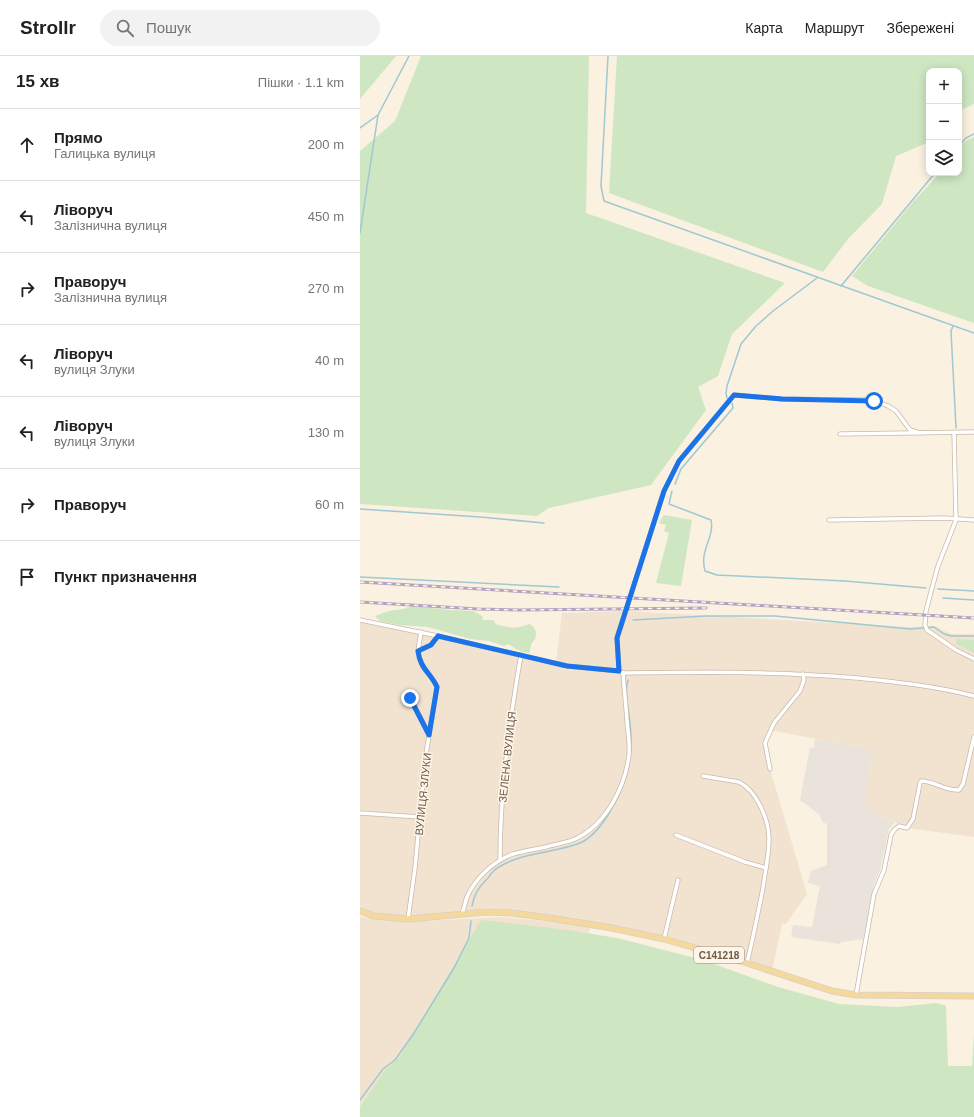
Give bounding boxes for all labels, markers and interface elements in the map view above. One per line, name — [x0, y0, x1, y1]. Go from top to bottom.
search box — [100, 10, 380, 46]
text: Strollr — [20, 17, 76, 38]
icon: search — [114, 17, 136, 39]
text: Пошук — [146, 19, 191, 36]
text: Карта — [745, 20, 783, 36]
text: Маршрут — [805, 20, 864, 36]
text: Збережені — [886, 20, 954, 36]
map controls — [926, 68, 962, 176]
button: + — [926, 68, 962, 104]
text: 15 хв — [16, 72, 60, 91]
text: Пішки · 1.1 km — [258, 75, 344, 90]
button: − — [926, 104, 962, 140]
text: Прямо — [54, 129, 103, 146]
icon: ahead — [16, 134, 38, 156]
text: 200 m — [308, 137, 344, 152]
button: layers — [926, 140, 962, 176]
text: Галицька вулиця — [54, 146, 156, 161]
text: Ліворуч — [54, 201, 113, 218]
icon: left — [16, 206, 38, 228]
text: 450 m — [308, 209, 344, 224]
text: Залізнична вулиця — [54, 218, 167, 233]
text: Праворуч — [54, 273, 127, 290]
icon: right — [16, 278, 38, 300]
text: 270 m — [308, 281, 344, 296]
text: Залізнична вулиця — [54, 290, 167, 305]
text: Ліворуч — [54, 345, 113, 362]
icon: left — [16, 350, 38, 372]
text: 40 m — [315, 353, 344, 368]
text: вулиця Злуки — [54, 362, 135, 377]
route start — [865, 392, 883, 410]
text: Ліворуч — [54, 417, 113, 434]
icon: left — [16, 422, 38, 444]
text: 130 m — [308, 425, 344, 440]
text: вулиця Злуки — [54, 434, 135, 449]
icon: right — [16, 494, 38, 516]
text: Праворуч — [54, 496, 127, 513]
text: 60 m — [315, 497, 344, 512]
icon: arrive — [16, 566, 38, 588]
text: Пункт призначення — [54, 568, 197, 585]
route end — [401, 689, 419, 707]
street label: ЗЕЛЕНА ВУЛИЦЯ — [496, 711, 518, 803]
street label: ВУЛИЦЯ ЗЛУКИ — [413, 752, 433, 836]
road number: С141218 — [694, 947, 744, 963]

